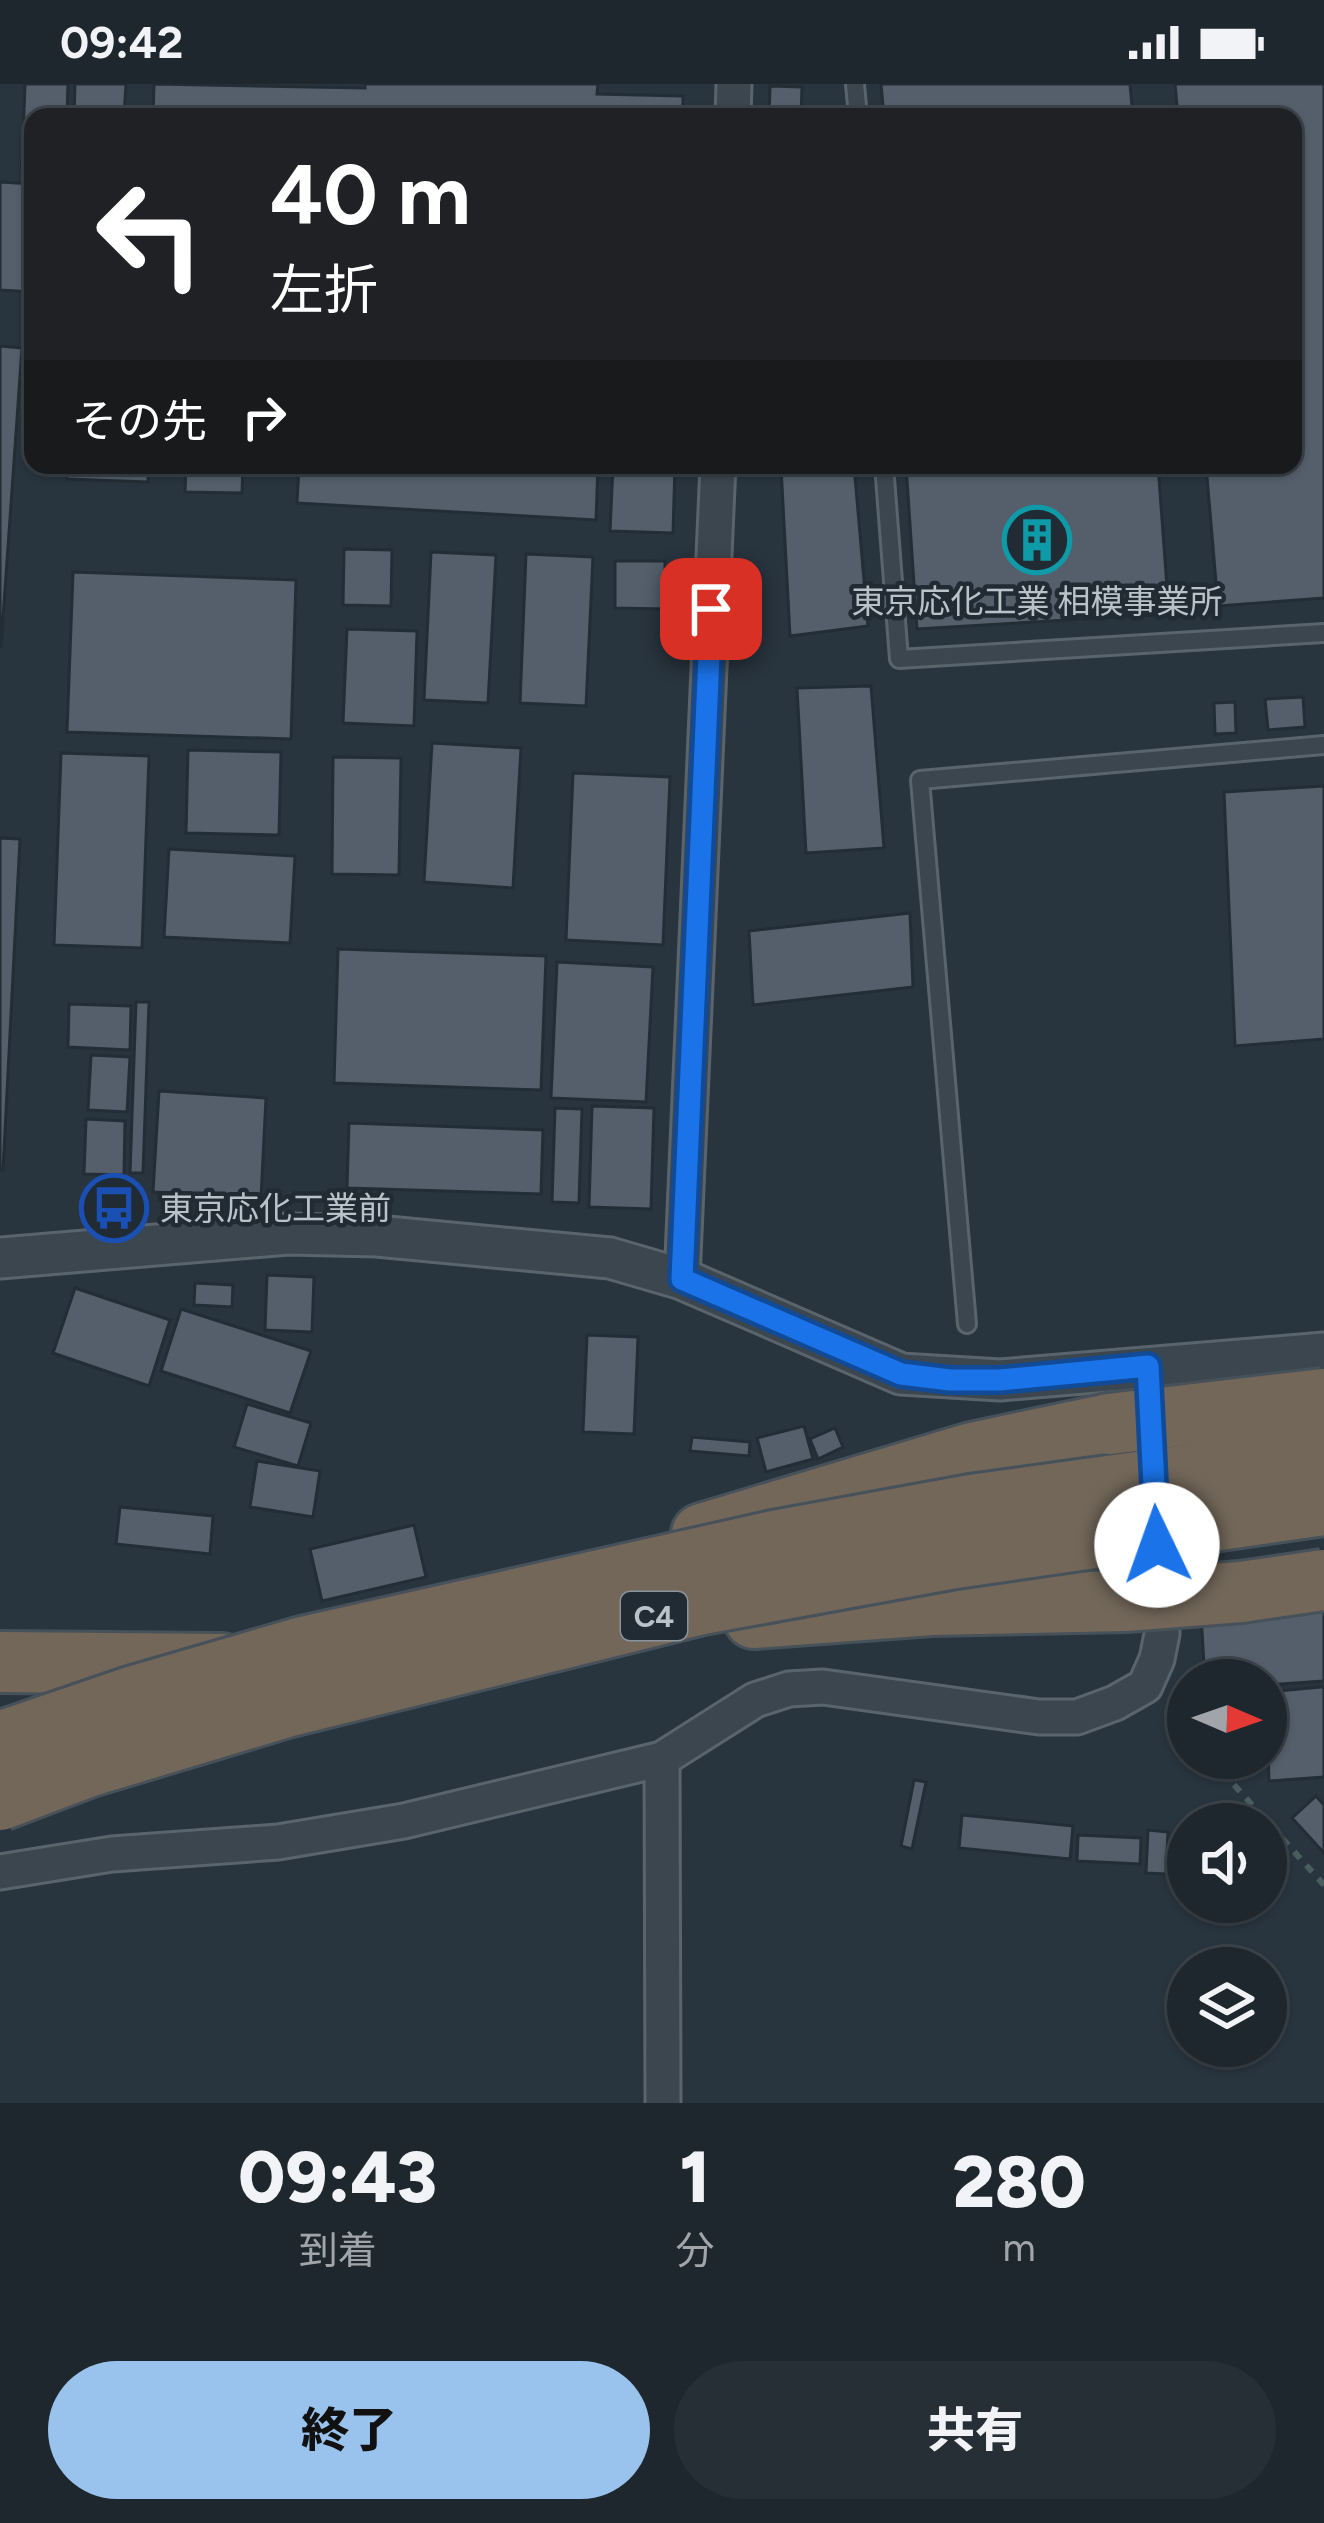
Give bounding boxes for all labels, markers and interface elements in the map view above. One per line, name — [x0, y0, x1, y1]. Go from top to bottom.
text: 09:42 — [60, 15, 183, 69]
text: 40 m — [270, 144, 471, 245]
icon: left — [72, 156, 228, 312]
text: 左折 — [270, 258, 378, 323]
icon: right — [231, 384, 297, 450]
text: その先 — [72, 394, 207, 448]
building icon: 東京応化工業 相模事業所 — [1002, 505, 1072, 575]
pin — [660, 558, 762, 660]
icon: arrive — [678, 576, 744, 642]
place label: 東京応化工業 相模事業所 — [851, 582, 1223, 621]
bus stop icon: 東京応化工業前 — [79, 1173, 149, 1243]
place label: 東京応化工業前 — [160, 1189, 391, 1228]
position arrow — [1094, 1482, 1220, 1608]
road number: C4 — [621, 1592, 687, 1640]
north arrow — [1167, 1659, 1287, 1779]
map controls — [1167, 1659, 1287, 2067]
button: sound — [1167, 1803, 1287, 1923]
button: layers — [1167, 1947, 1287, 2067]
text: 09:43 — [238, 2134, 437, 2220]
text: 1 — [679, 2134, 710, 2220]
text: 280 — [953, 2139, 1086, 2225]
text: m — [1003, 2224, 1036, 2271]
text: 到着 — [299, 2227, 377, 2274]
text: 分 — [675, 2227, 714, 2274]
button: 終了 — [48, 2361, 650, 2499]
button: 共有 — [674, 2361, 1276, 2499]

